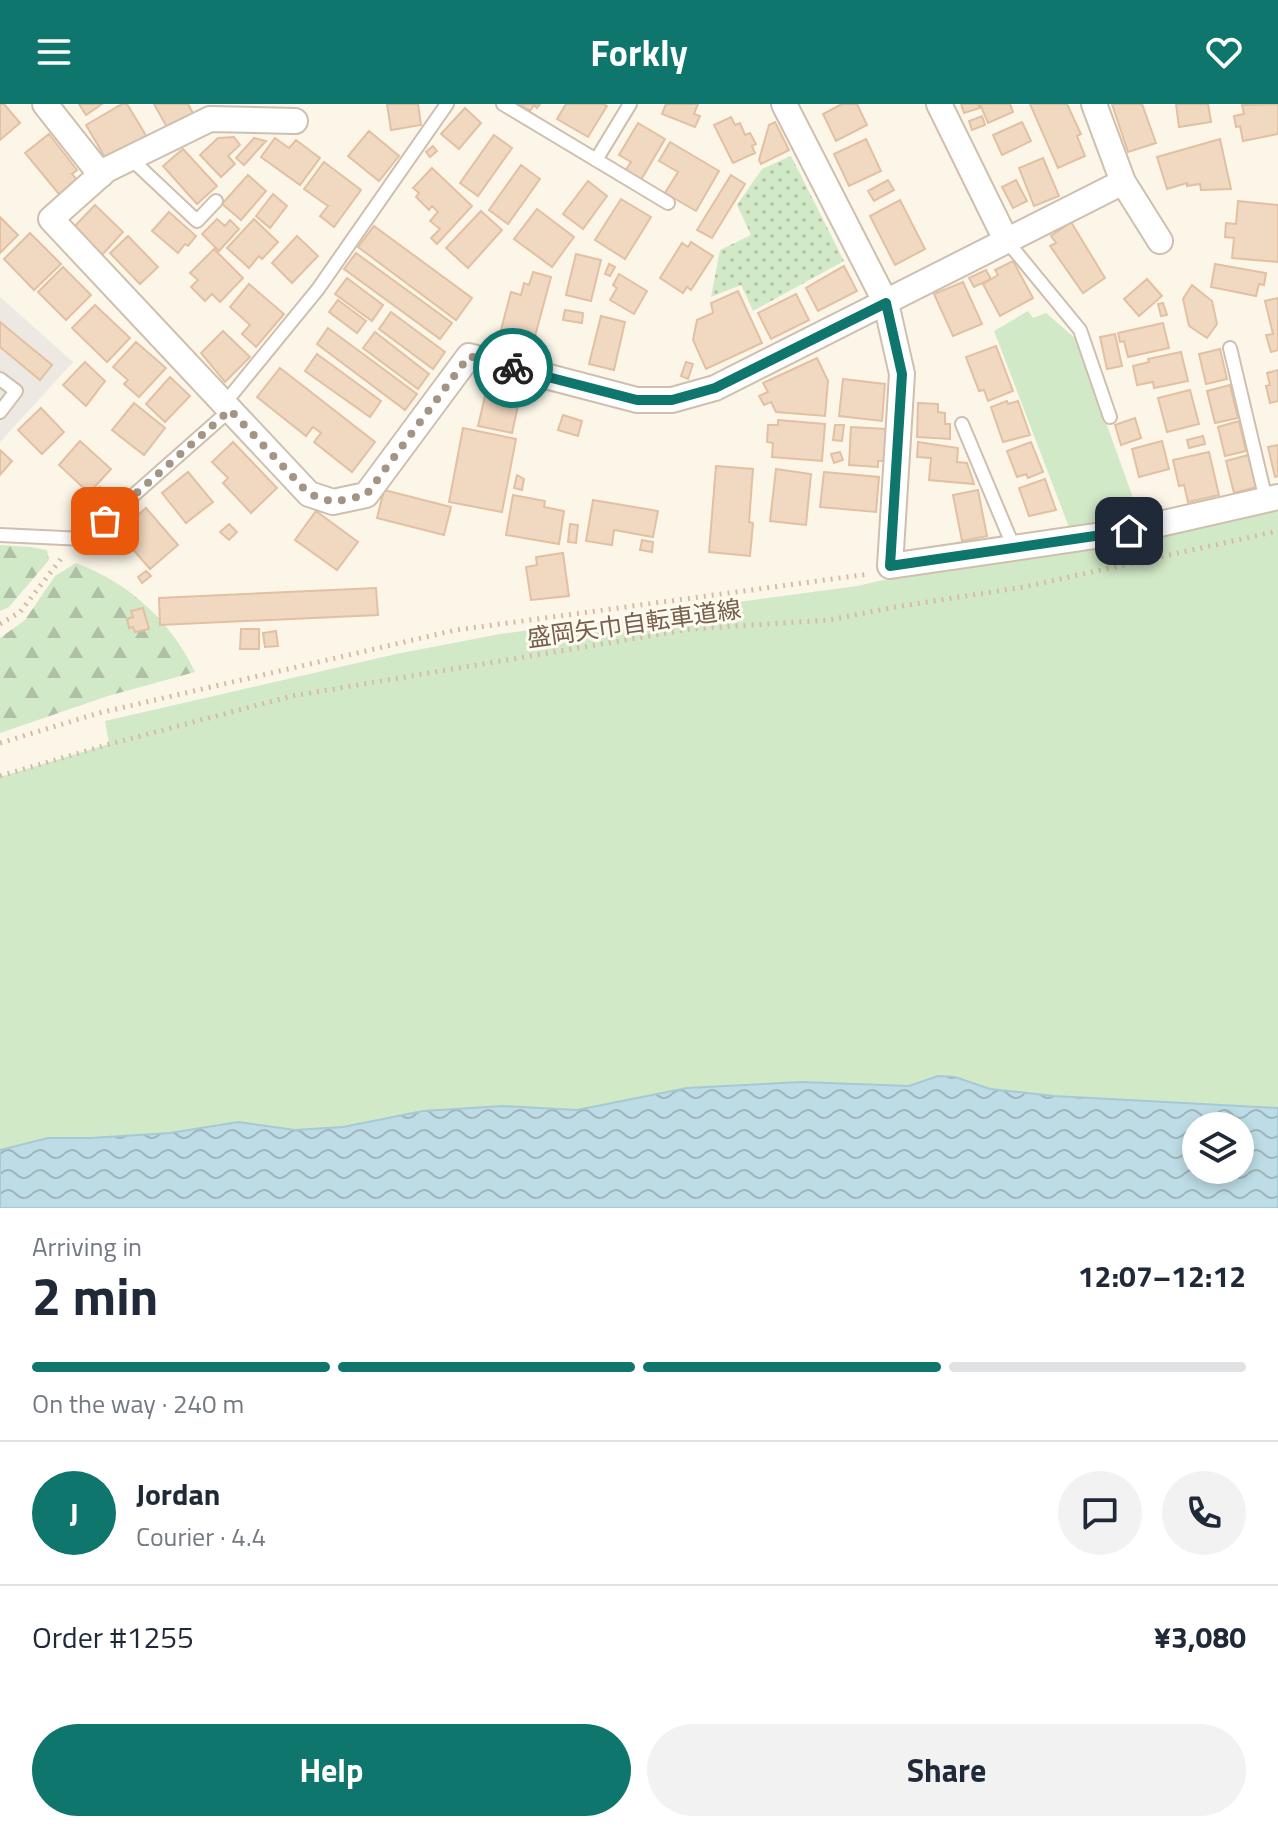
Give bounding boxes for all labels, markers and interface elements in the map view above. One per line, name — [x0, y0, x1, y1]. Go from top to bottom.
text: Forkly — [590, 25, 688, 80]
icon: menu — [32, 30, 76, 74]
icon: heart — [1202, 30, 1246, 74]
courier — [473, 328, 553, 408]
icon: bike — [491, 346, 535, 390]
pin — [71, 487, 139, 555]
pin — [1095, 497, 1163, 565]
icon: bag — [83, 499, 127, 543]
icon: home — [1107, 509, 1151, 553]
street label: 盛岡矢巾自転車道線 — [524, 590, 743, 656]
map controls — [1182, 1112, 1254, 1184]
button: layers — [1182, 1112, 1254, 1184]
text: Arriving in — [32, 1227, 142, 1266]
text: 12:07–12:12 — [1078, 1253, 1246, 1299]
text: 2 min — [32, 1256, 158, 1335]
text: On the way · 240 m — [32, 1384, 244, 1423]
text: Jordan — [136, 1471, 220, 1517]
button: chat — [1058, 1471, 1142, 1555]
button: phone — [1162, 1471, 1246, 1555]
text: J — [69, 1490, 79, 1536]
text: Courier · 4.4 — [136, 1517, 266, 1556]
text: Order #1255 — [32, 1614, 194, 1660]
text: ¥3,080 — [1154, 1614, 1246, 1660]
button: Help — [32, 1724, 631, 1816]
button: Share — [647, 1724, 1246, 1816]

